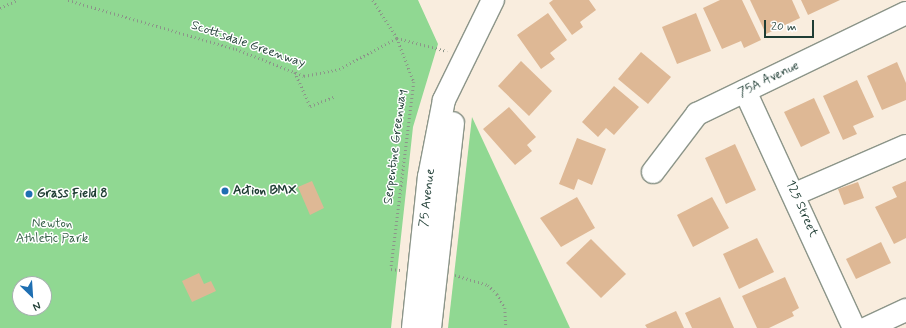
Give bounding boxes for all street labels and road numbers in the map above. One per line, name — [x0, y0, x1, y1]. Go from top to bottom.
street label: Scottsdale Greenway — [188, 18, 308, 72]
street label: 75A Avenue — [735, 58, 803, 102]
street label: Serpentine Greenway — [381, 86, 411, 208]
street label: 75 Avenue — [417, 168, 439, 228]
street label: 125 Street — [782, 178, 820, 240]

